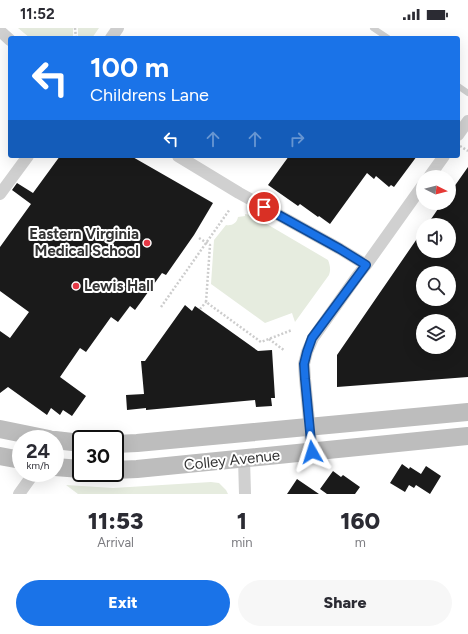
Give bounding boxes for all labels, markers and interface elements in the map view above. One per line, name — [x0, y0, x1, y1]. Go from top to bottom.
text: 11:52 — [20, 5, 55, 23]
text: 100 m — [90, 50, 169, 84]
icon: left — [24, 52, 76, 104]
text: Childrens Lane — [90, 84, 209, 106]
icon: left — [160, 128, 182, 150]
icon: ahead — [202, 128, 224, 150]
icon: ahead — [244, 128, 266, 150]
icon: right — [286, 128, 308, 150]
north arrow — [416, 170, 456, 210]
map controls — [416, 170, 456, 354]
pin — [247, 190, 281, 224]
icon: arrive — [253, 196, 275, 218]
button: sound — [416, 218, 456, 258]
place label: Eastern Virginia Medical School — [29, 225, 139, 260]
marker: Eastern Virginia Medical School — [142, 238, 152, 248]
button: search — [416, 266, 456, 306]
place label: Lewis Hall — [84, 277, 154, 295]
marker: Lewis Hall — [71, 281, 81, 291]
button: layers — [416, 314, 456, 354]
speed limit sign: 30 — [72, 430, 124, 482]
position arrow — [291, 431, 333, 473]
text: 24 — [26, 439, 50, 463]
street label: Colley Avenue — [183, 446, 281, 474]
text: km/h — [27, 459, 49, 472]
text: 11:53 — [88, 506, 143, 535]
text: 1 — [237, 506, 247, 535]
text: 160 — [340, 506, 380, 535]
text: Arrival — [97, 535, 134, 550]
text: min — [231, 535, 253, 550]
text: m — [355, 535, 366, 550]
button: Exit — [16, 580, 230, 626]
button: Share — [238, 580, 452, 626]

